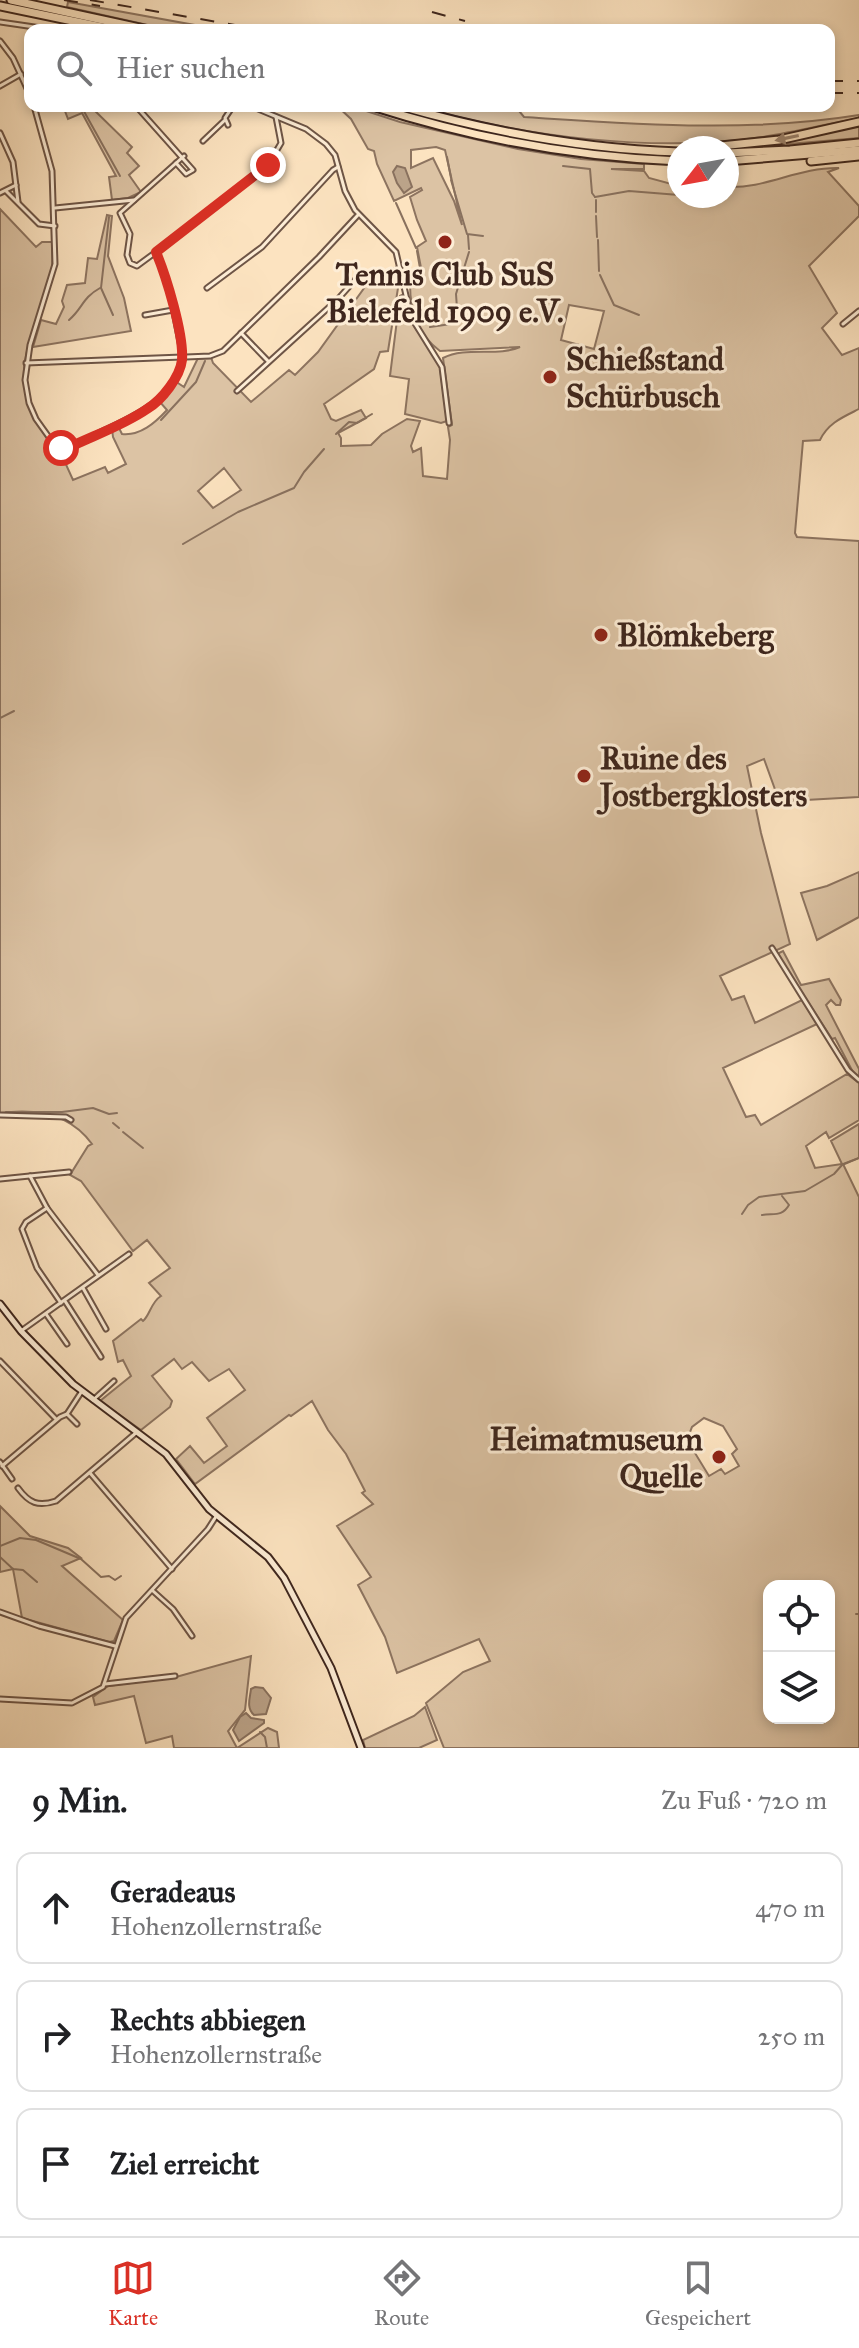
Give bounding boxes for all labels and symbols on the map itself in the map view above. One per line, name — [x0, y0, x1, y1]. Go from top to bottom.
one-way arrow — [774, 132, 799, 145]
north arrow — [667, 136, 739, 208]
route end — [250, 147, 286, 183]
marker: Tennis Club SuS Bielefeld 1909 e.V. — [436, 233, 454, 251]
place label: Tennis Club SuS Bielefeld 1909 e.V. — [326, 255, 564, 332]
place label: Schießstand Schürbusch — [566, 340, 725, 416]
marker: Schießstand Schürbusch — [541, 368, 559, 386]
route start — [43, 430, 79, 466]
place label: Blömkeberg — [617, 616, 775, 655]
marker: Blömkeberg — [592, 626, 610, 644]
place label: Ruine des Jostbergklosters — [596, 739, 808, 815]
marker: Ruine des Jostbergklosters — [575, 767, 593, 785]
place label: Heimatmuseum Quelle — [489, 1420, 703, 1496]
marker: Heimatmuseum Quelle — [710, 1448, 728, 1466]

